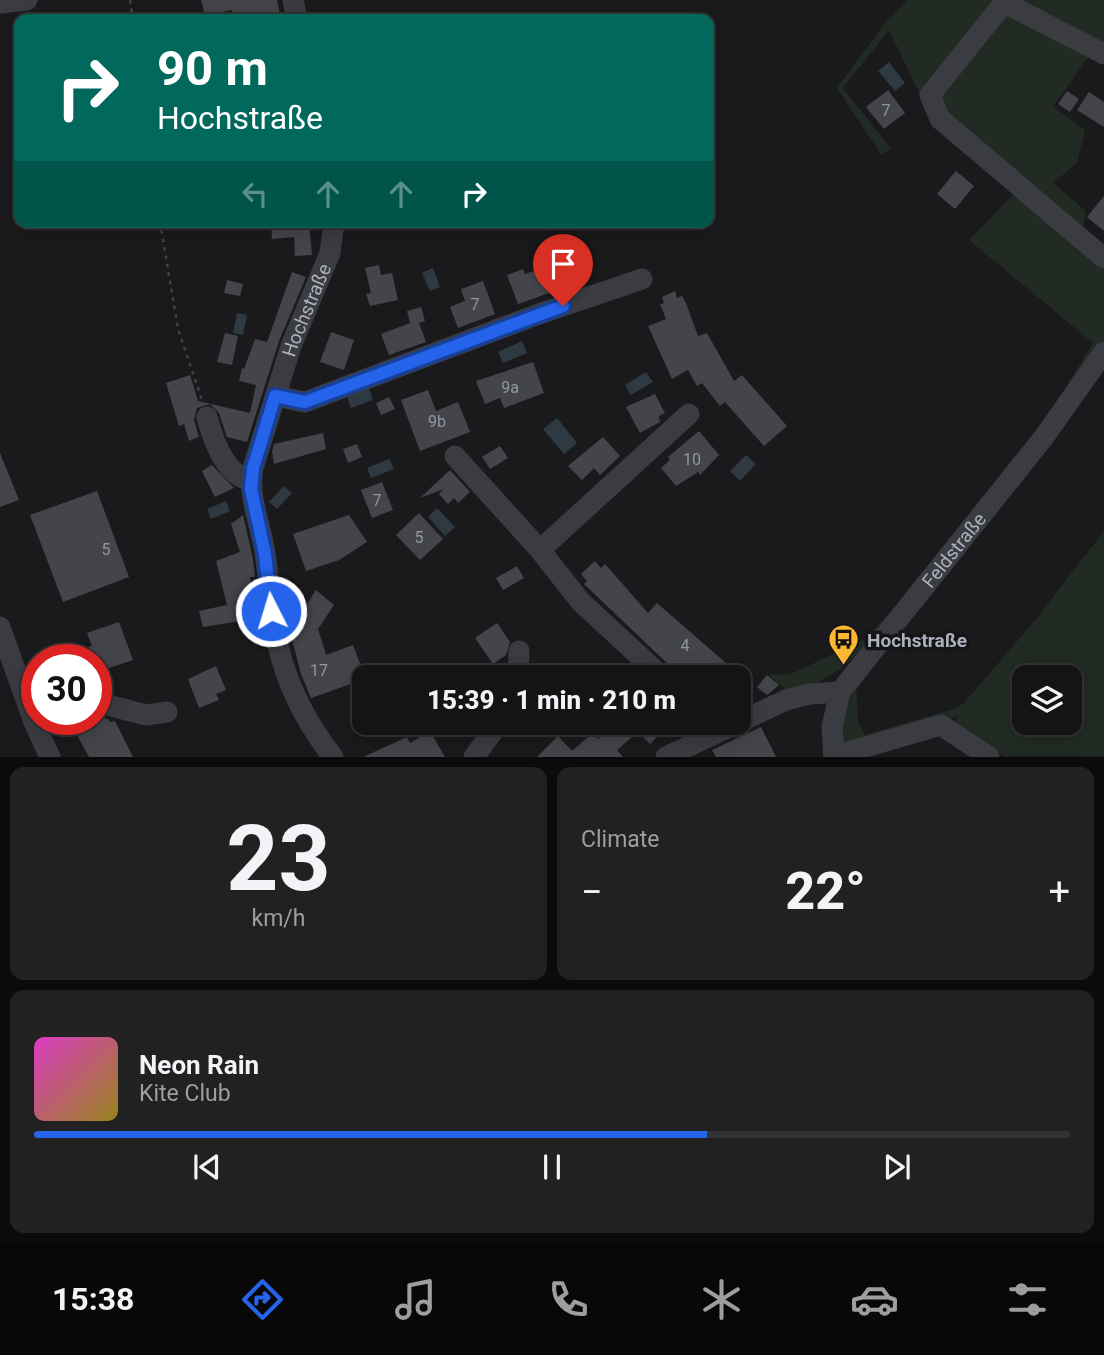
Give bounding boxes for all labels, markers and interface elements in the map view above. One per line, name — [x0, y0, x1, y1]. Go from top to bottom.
text: 90 m — [157, 40, 268, 97]
icon: right — [42, 42, 133, 133]
text: Hochstraße — [157, 99, 323, 137]
house number: 7 — [882, 101, 891, 120]
icon: left — [236, 175, 274, 213]
icon: ahead — [309, 175, 347, 213]
icon: ahead — [382, 175, 420, 213]
icon: right — [455, 175, 493, 213]
pin — [533, 234, 593, 306]
icon: arrive — [544, 245, 582, 283]
street label: Hochstraße — [277, 260, 336, 359]
house number: 7 — [471, 295, 480, 314]
house number: 9a — [501, 378, 519, 397]
house number: 9b — [428, 412, 446, 431]
house number: 10 — [683, 450, 701, 469]
house number: 7 — [373, 491, 382, 510]
street label: Feldstraße — [917, 508, 991, 592]
house number: 5 — [415, 528, 424, 547]
house number: 5 — [102, 540, 111, 559]
position arrow — [234, 574, 308, 648]
bus stop icon: Hochstraße — [827, 623, 861, 667]
place label: Hochstraße — [867, 629, 967, 652]
house number: 4 — [681, 636, 690, 655]
speed limit sign: 30 — [21, 644, 112, 735]
house number: 17 — [310, 661, 328, 680]
map controls — [1012, 665, 1082, 735]
button: layers — [1012, 665, 1082, 735]
text: 15:39 · 1 min · 210 m — [427, 685, 676, 715]
text: 23 — [226, 806, 331, 912]
text: Climate — [581, 826, 660, 853]
text: 22° — [785, 861, 866, 922]
text: − — [581, 870, 603, 914]
text: + — [1048, 870, 1070, 914]
text: km/h — [252, 905, 306, 932]
text: Neon Rain — [139, 1050, 259, 1080]
text: Kite Club — [139, 1080, 231, 1107]
icon: previous — [188, 1148, 226, 1186]
icon: pause — [533, 1148, 571, 1186]
icon: next — [878, 1148, 916, 1186]
icon: directions — [238, 1275, 287, 1324]
icon: music — [391, 1275, 440, 1324]
icon: phone — [544, 1275, 593, 1324]
icon: climate — [697, 1275, 746, 1324]
icon: car — [850, 1275, 899, 1324]
icon: filters — [1003, 1275, 1052, 1324]
text: 15:38 — [52, 1280, 134, 1318]

